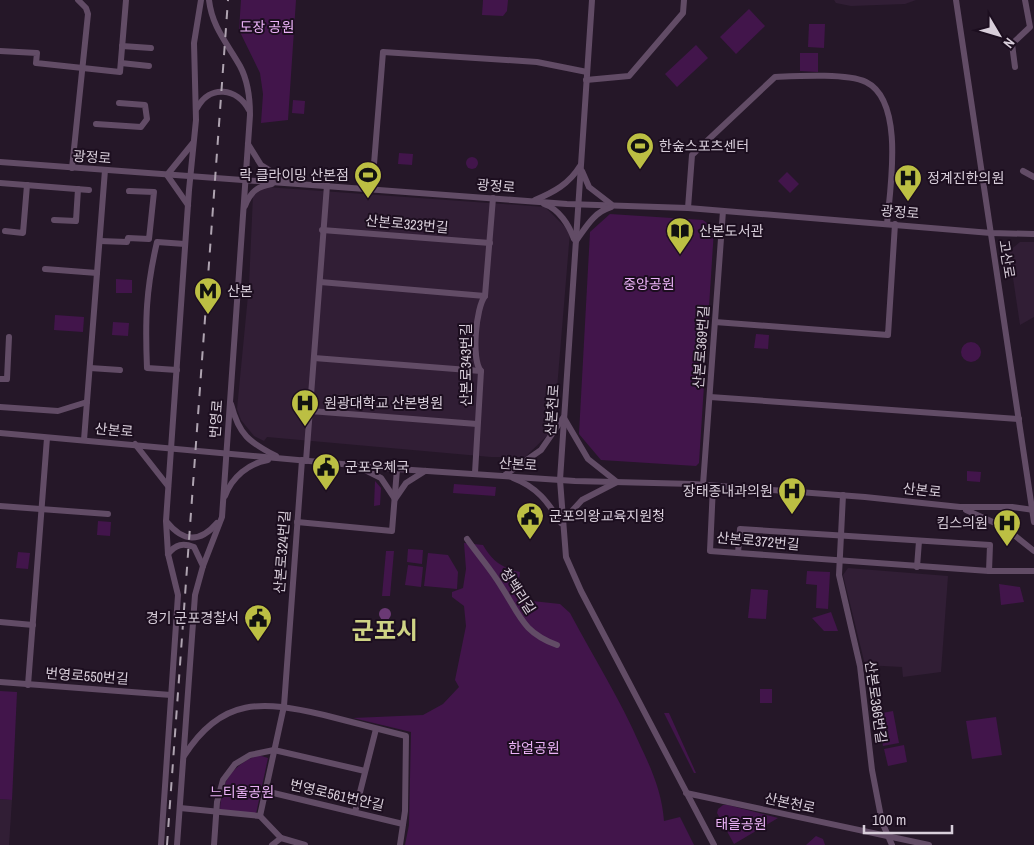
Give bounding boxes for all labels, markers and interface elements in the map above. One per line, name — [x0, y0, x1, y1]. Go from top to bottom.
north arrow — [974, 10, 1024, 60]
park label: 도장 공원 — [240, 18, 294, 36]
text: N — [1000, 34, 1019, 52]
sports icon: 한숲스포츠센터 — [625, 131, 655, 170]
place label: 한숲스포츠센터 — [659, 137, 749, 155]
street label: 광정로 — [72, 147, 112, 167]
sports icon: 락 클라이밍 산본점 — [353, 160, 383, 199]
hospital icon: 정계진한의원 — [893, 163, 923, 202]
place label: 락 클라이밍 산본점 — [240, 166, 349, 184]
place label: 정계진한의원 — [927, 169, 1004, 187]
street label: 광정로 — [476, 175, 516, 197]
street label: 광정로 — [880, 201, 920, 223]
street label: 산본로323번길 — [365, 211, 449, 237]
library icon: 산본도서관 — [665, 216, 695, 255]
place label: 산본도서관 — [699, 222, 764, 240]
street label: 고산로 — [995, 239, 1019, 280]
park label: 중앙공원 — [623, 275, 675, 293]
metro station icon: 산본 — [193, 276, 223, 315]
place label: 산본 — [227, 282, 253, 300]
street label: 산본로369번길 — [689, 305, 713, 389]
street label: 산본로343번길 — [457, 323, 475, 407]
street label: 산본천로 — [541, 384, 563, 436]
hospital icon: 원광대학교 산본병원 — [290, 388, 320, 427]
place label: 원광대학교 산본병원 — [324, 394, 443, 412]
street label: 번영로 — [206, 399, 226, 439]
street label: 산본로 — [94, 419, 134, 441]
public building icon: 군포우체국 — [311, 452, 341, 491]
street label: 산본로 — [498, 454, 538, 474]
place label: 군포우체국 — [345, 458, 410, 476]
hospital icon: 장태종내과의원 — [777, 476, 807, 515]
street label: 산본로 — [902, 479, 942, 501]
place label: 장태종내과의원 — [683, 482, 773, 500]
public building icon: 군포의왕교육지원청 — [515, 501, 545, 540]
place label: 군포의왕교육지원청 — [549, 507, 665, 525]
hospital icon: 킴스의원 — [992, 508, 1022, 547]
street label: 산본로324번길 — [270, 510, 294, 594]
place label: 킴스의원 — [936, 514, 988, 532]
street label: 산본로372번길 — [716, 528, 800, 554]
street label: 청백리길 — [496, 564, 540, 618]
public building icon: 경기 군포경찰서 — [243, 603, 273, 642]
place label: 경기 군포경찰서 — [146, 609, 239, 627]
district label: 군포시 — [352, 614, 418, 646]
street label: 산본로386번길 — [861, 659, 891, 745]
street label: 번영로550번길 — [45, 664, 129, 688]
park label: 한얼공원 — [508, 739, 560, 757]
street label: 번영로561번안길 — [288, 775, 386, 815]
park label: 느티울공원 — [210, 783, 274, 801]
street label: 산본천로 — [763, 789, 817, 817]
scale bar — [864, 802, 952, 834]
text: 100 m — [872, 809, 906, 830]
park label: 태을공원 — [715, 815, 767, 833]

